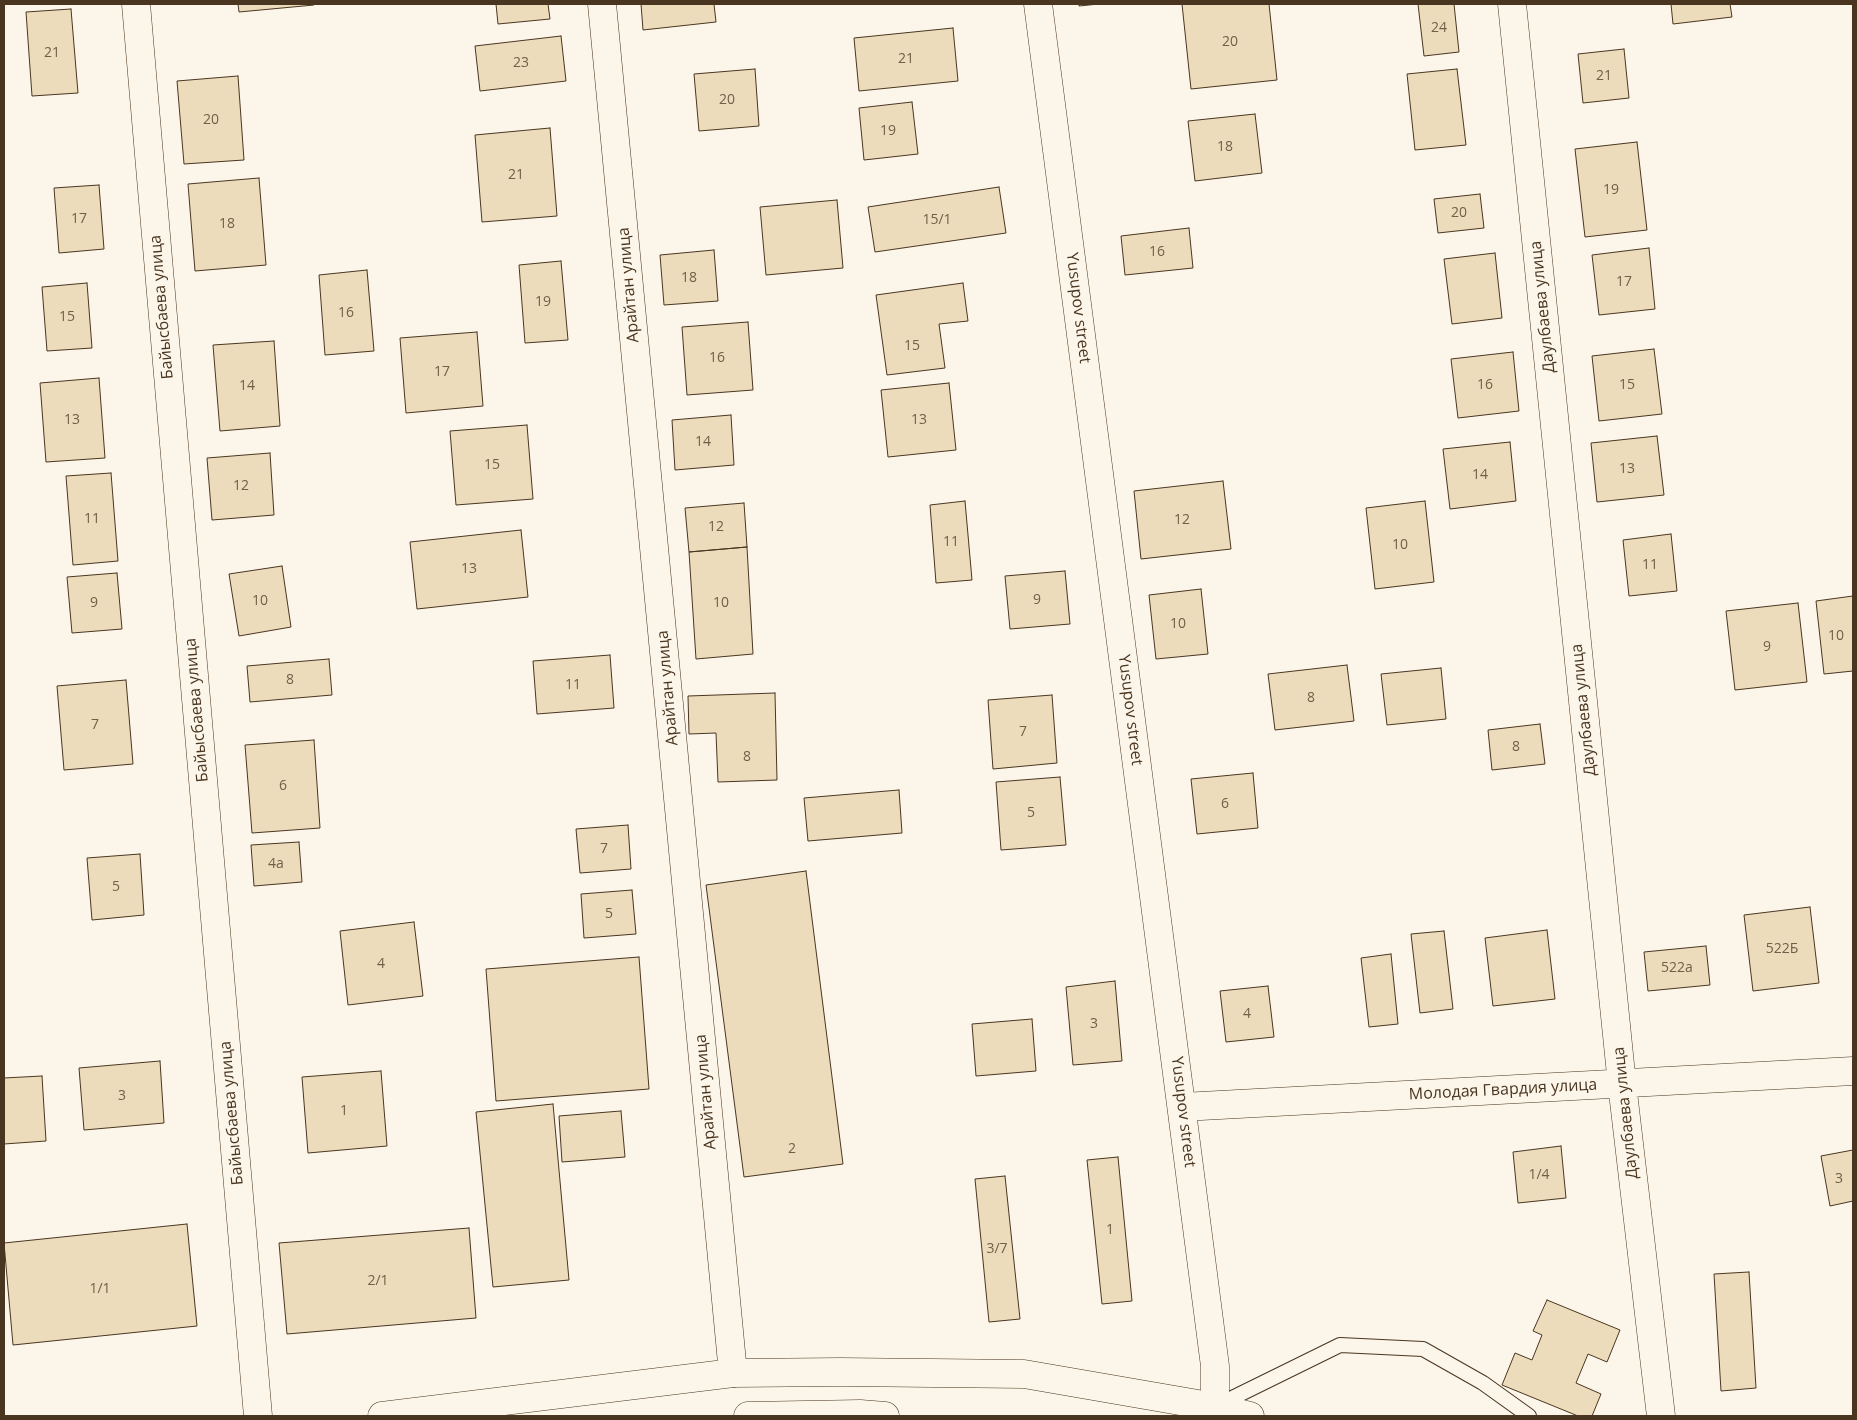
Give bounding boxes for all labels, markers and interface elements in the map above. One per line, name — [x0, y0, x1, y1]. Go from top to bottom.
house number: 24 — [1431, 20, 1447, 36]
house number: 20 — [1222, 34, 1238, 50]
house number: 21 — [44, 45, 60, 61]
house number: 21 — [898, 51, 914, 67]
house number: 23 — [513, 55, 529, 71]
house number: 21 — [1596, 68, 1612, 84]
house number: 20 — [719, 92, 735, 108]
house number: 20 — [203, 112, 219, 128]
house number: 19 — [880, 123, 896, 139]
house number: 18 — [1217, 139, 1233, 155]
house number: 21 — [508, 167, 524, 183]
house number: 19 — [1603, 182, 1619, 198]
house number: 20 — [1451, 205, 1467, 221]
house number: 17 — [71, 211, 87, 227]
house number: 15/1 — [922, 212, 952, 228]
house number: 18 — [219, 216, 235, 232]
street label: Арайтан улица — [614, 226, 644, 344]
street label: Байысбаева улица — [146, 234, 178, 380]
street label: Даулбаева улица — [1527, 240, 1559, 374]
house number: 16 — [1149, 244, 1165, 260]
street label: Yusupov street — [1062, 252, 1094, 364]
house number: 18 — [681, 270, 697, 286]
house number: 17 — [1616, 274, 1632, 290]
house number: 19 — [535, 294, 551, 310]
house number: 16 — [338, 305, 354, 321]
house number: 15 — [59, 309, 75, 325]
house number: 15 — [904, 338, 920, 354]
house number: 16 — [709, 350, 725, 366]
house number: 17 — [434, 364, 450, 380]
house number: 16 — [1477, 377, 1493, 393]
house number: 15 — [1619, 377, 1635, 393]
house number: 14 — [239, 378, 255, 394]
house number: 13 — [64, 412, 80, 428]
house number: 13 — [911, 412, 927, 428]
house number: 14 — [695, 434, 711, 450]
house number: 15 — [484, 457, 500, 473]
house number: 13 — [1619, 461, 1635, 477]
house number: 14 — [1472, 467, 1488, 483]
house number: 12 — [233, 478, 249, 494]
house number: 11 — [84, 511, 100, 527]
house number: 12 — [1174, 512, 1190, 528]
house number: 12 — [708, 519, 724, 535]
house number: 11 — [943, 534, 959, 550]
house number: 10 — [1392, 537, 1408, 553]
house number: 11 — [1642, 557, 1658, 573]
house number: 13 — [461, 561, 477, 577]
house number: 9 — [1033, 592, 1041, 608]
house number: 10 — [252, 593, 268, 609]
house number: 9 — [90, 595, 98, 611]
house number: 10 — [713, 595, 729, 611]
house number: 10 — [1170, 616, 1186, 632]
house number: 10 — [1828, 628, 1844, 644]
street label: Арайтан улица — [653, 629, 683, 747]
street label: Байысбаева улица — [181, 637, 213, 783]
house number: 9 — [1763, 639, 1771, 655]
street label: Даулбаева улица — [1568, 643, 1600, 777]
street label: Yusupov street — [1114, 654, 1146, 766]
house number: 8 — [286, 672, 294, 688]
house number: 11 — [565, 677, 581, 693]
house number: 8 — [1307, 690, 1315, 706]
house number: 7 — [91, 717, 99, 733]
house number: 7 — [1019, 724, 1027, 740]
house number: 8 — [1512, 739, 1520, 755]
house number: 8 — [743, 749, 751, 765]
house number: 6 — [279, 778, 287, 794]
house number: 6 — [1221, 796, 1229, 812]
house number: 5 — [1027, 805, 1035, 821]
house number: 7 — [600, 841, 608, 857]
house number: 4а — [268, 856, 284, 872]
house number: 5 — [112, 879, 120, 895]
house number: 5 — [605, 906, 613, 922]
house number: 522Б — [1766, 941, 1798, 957]
house number: 4 — [377, 956, 385, 972]
house number: 522а — [1661, 960, 1693, 976]
house number: 4 — [1243, 1006, 1251, 1022]
house number: 3 — [1090, 1016, 1098, 1032]
street label: Арайтан улица — [691, 1033, 721, 1151]
street label: Байысбаева улица — [216, 1040, 248, 1186]
street label: Даулбаева улица — [1610, 1046, 1642, 1180]
street label: Yusupov street — [1167, 1056, 1199, 1168]
street label: Молодая Гвардия улица — [1408, 1075, 1598, 1105]
house number: 3 — [118, 1088, 126, 1104]
house number: 1 — [340, 1103, 348, 1119]
house number: 2 — [788, 1141, 796, 1157]
house number: 1/4 — [1528, 1167, 1550, 1183]
house number: 3 — [1835, 1171, 1843, 1187]
house number: 1 — [1106, 1222, 1114, 1238]
house number: 3/7 — [986, 1241, 1008, 1257]
house number: 2/1 — [367, 1273, 389, 1289]
house number: 1/1 — [89, 1281, 111, 1297]

